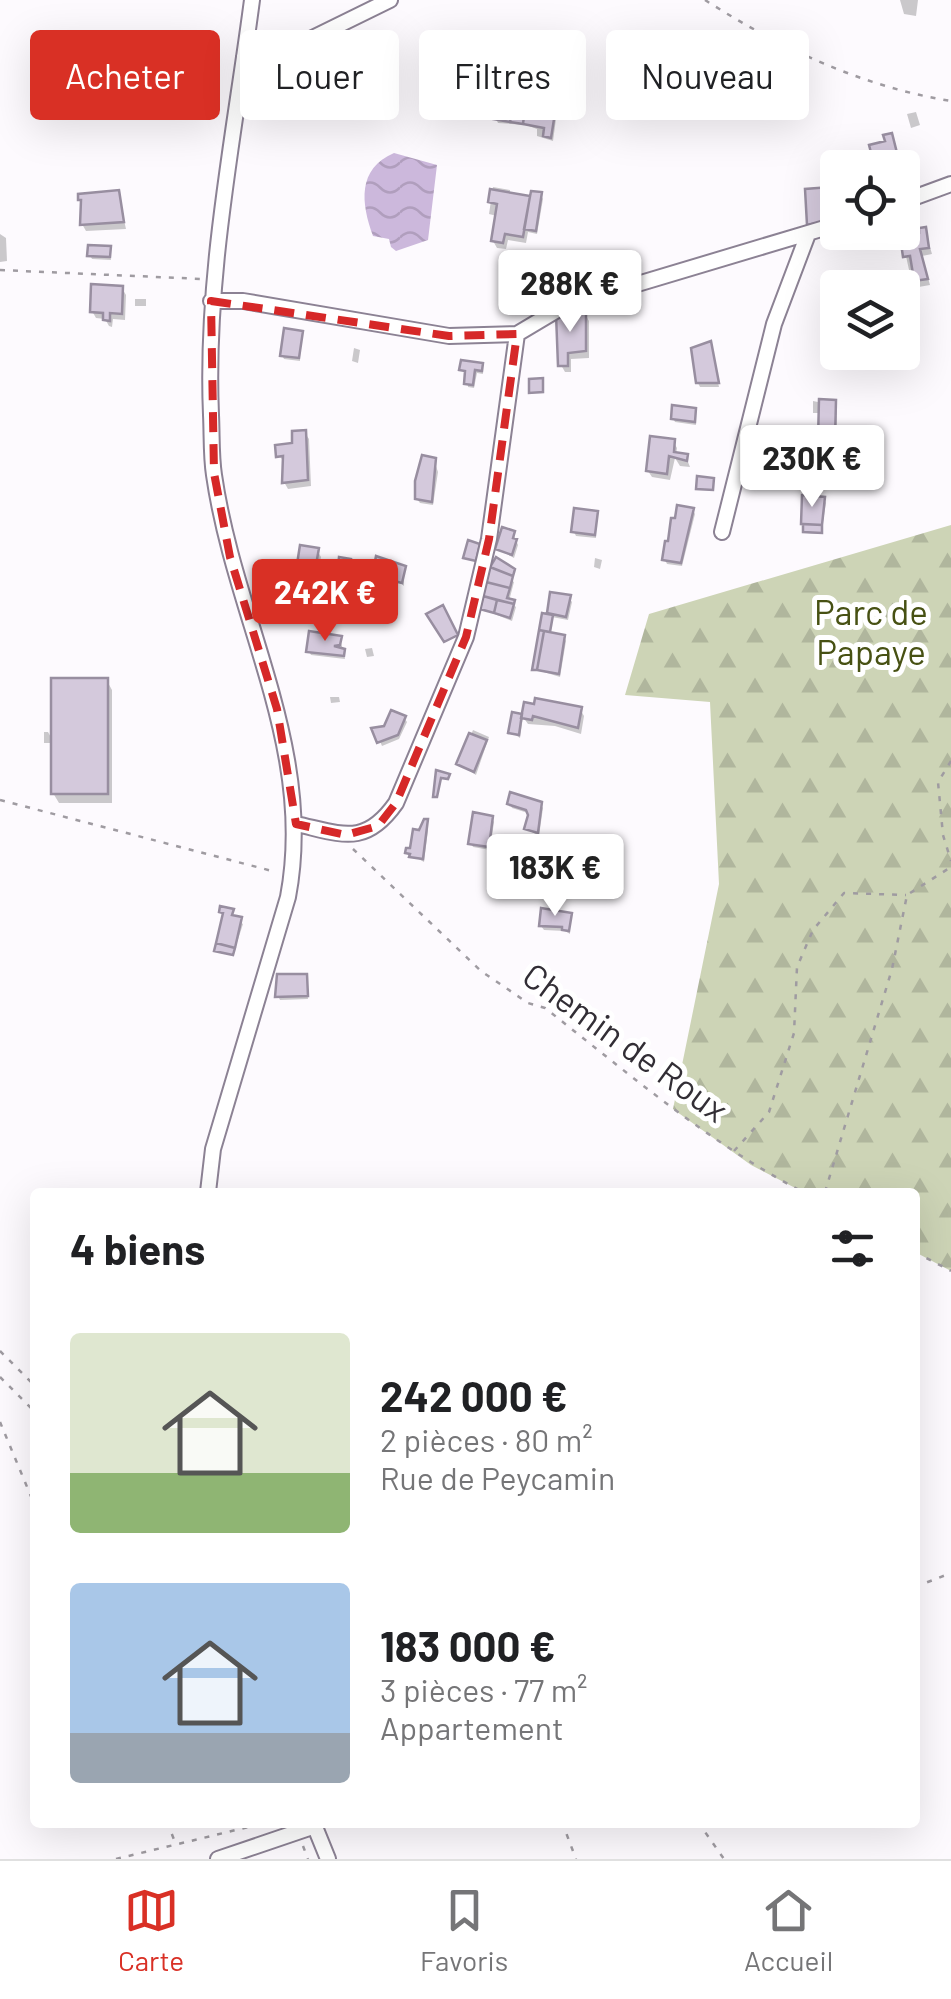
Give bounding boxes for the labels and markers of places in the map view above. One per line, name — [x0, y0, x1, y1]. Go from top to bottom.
pin: 288K € — [489, 250, 651, 335]
pin: 230K € — [731, 425, 893, 510]
pin: 242K € — [244, 559, 406, 644]
pin: 183K € — [474, 834, 636, 919]

